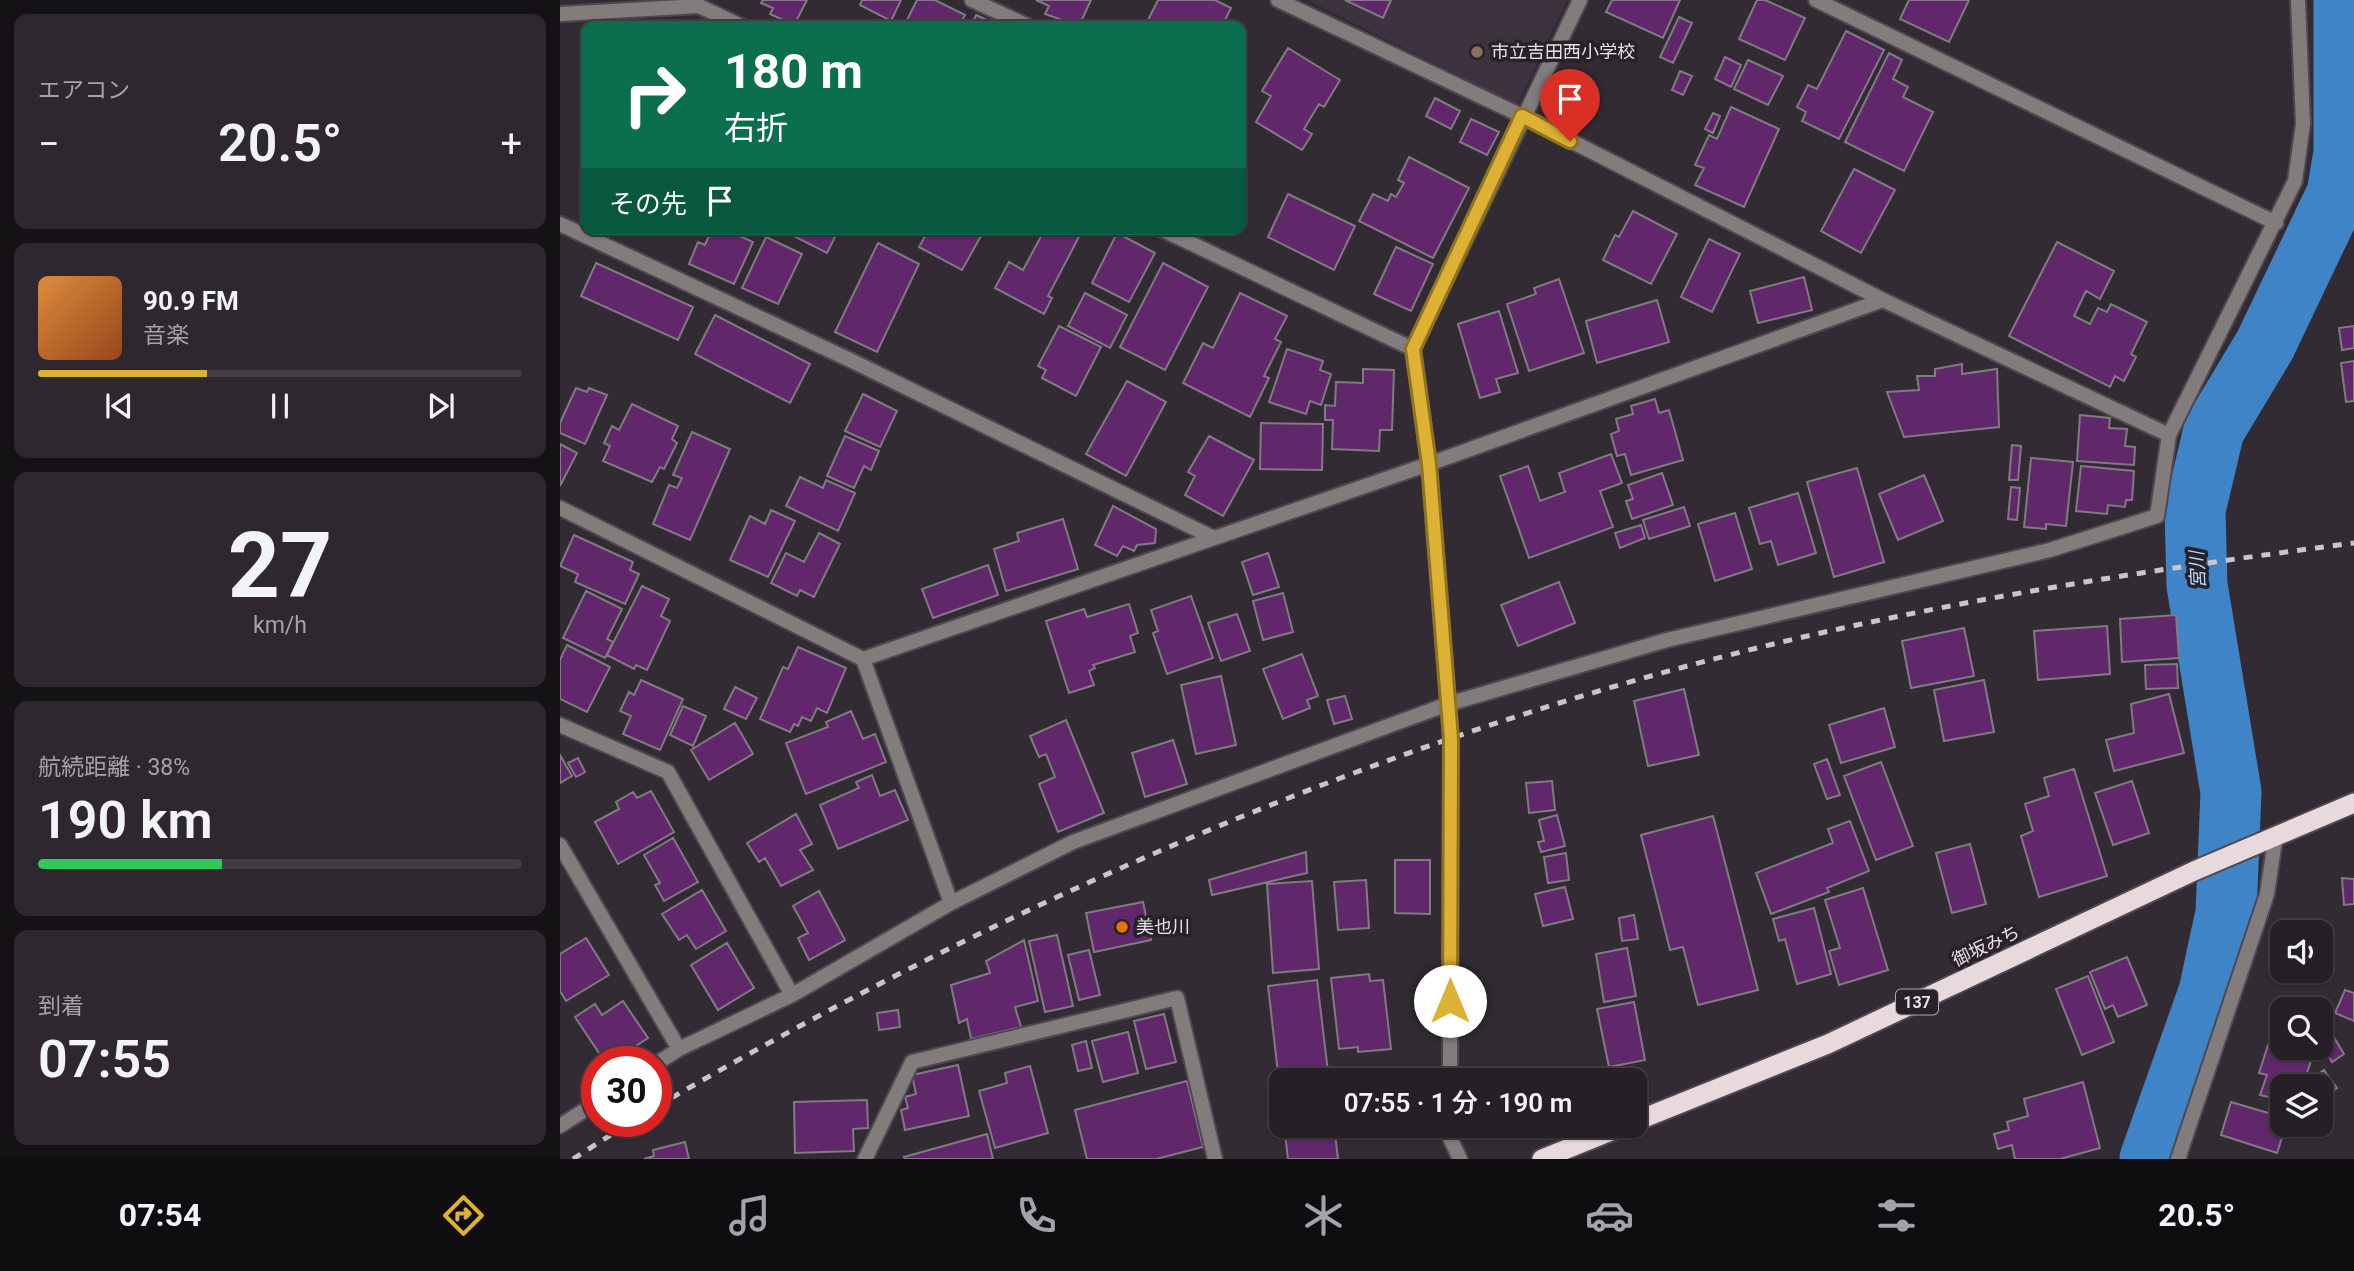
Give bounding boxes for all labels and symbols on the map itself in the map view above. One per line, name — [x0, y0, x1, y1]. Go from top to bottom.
place label: 市立吉田西小学校 — [1491, 41, 1635, 62]
marker: 市立吉田西小学校 — [1469, 44, 1485, 60]
pin — [1540, 69, 1600, 141]
water label: 宮川 — [2185, 548, 2210, 590]
place label: 美也川 — [1136, 916, 1190, 937]
marker: 美也川 — [1114, 919, 1130, 935]
street label: 御坂みち — [1949, 921, 2023, 970]
position arrow — [1413, 964, 1487, 1038]
road number: 137 — [1896, 990, 1938, 1014]
speed limit sign: 30 — [581, 1046, 672, 1137]

